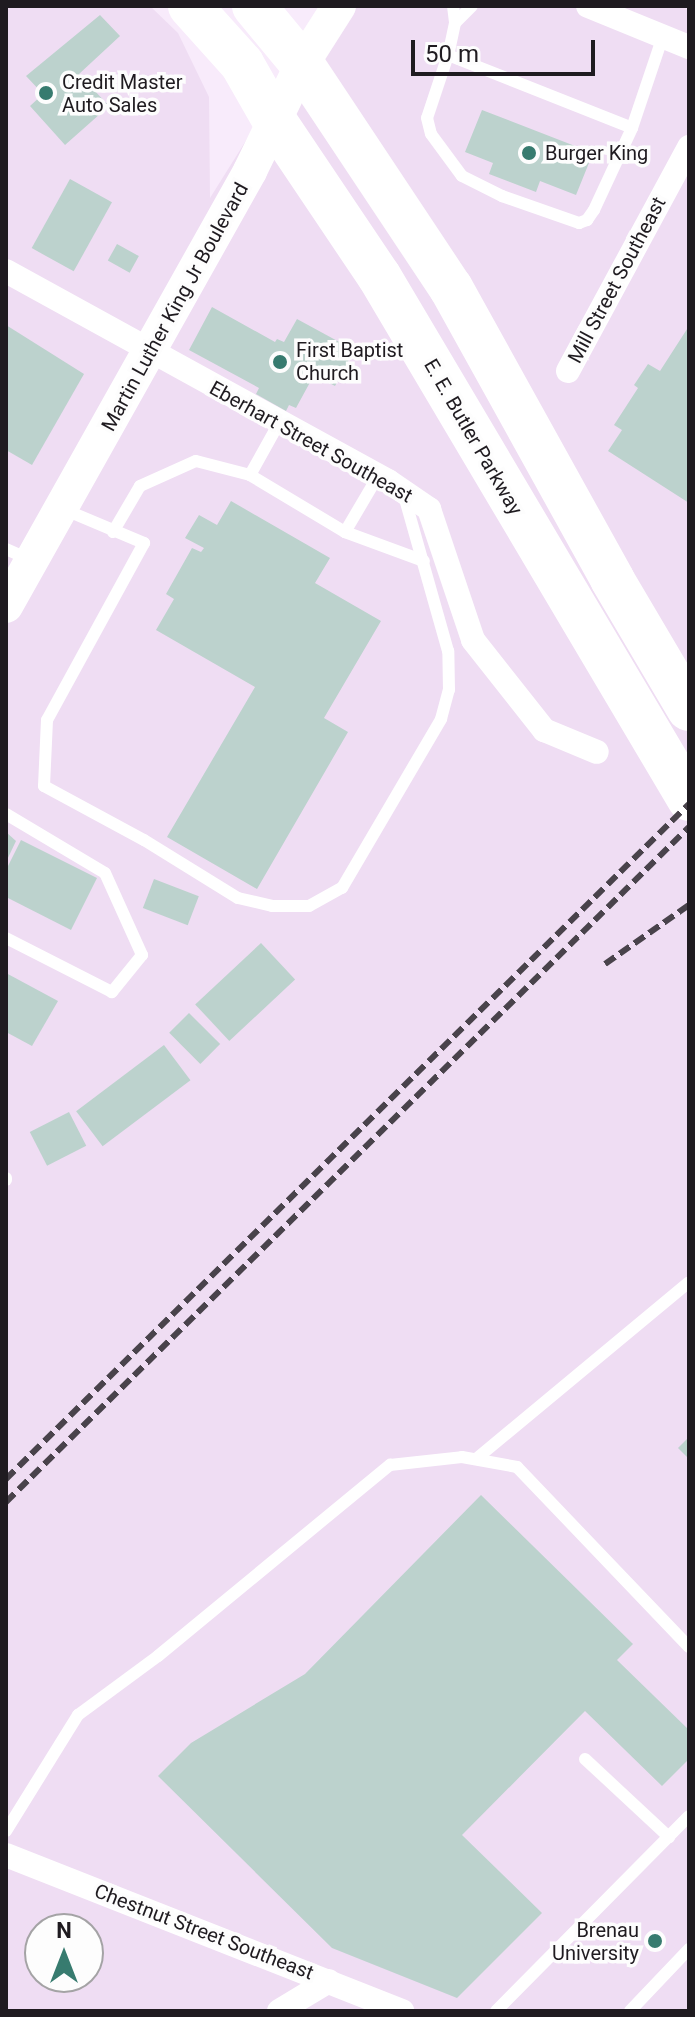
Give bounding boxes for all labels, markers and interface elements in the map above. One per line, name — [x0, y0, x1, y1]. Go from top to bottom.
scale bar — [415, 24, 599, 74]
text: 50 m — [425, 40, 479, 68]
place label: Credit Master Auto Sales — [62, 70, 182, 117]
marker: Credit Master Auto Sales — [37, 84, 55, 102]
place label: Burger King — [545, 141, 648, 165]
marker: Burger King — [520, 144, 538, 162]
street label: Martin Luther King Jr Boulevard — [97, 179, 253, 435]
street label: Mill Street Southeast — [563, 193, 671, 367]
place label: First Baptist Church — [296, 338, 403, 385]
marker: First Baptist Church — [271, 353, 289, 371]
street label: E. E. Butler Parkway — [419, 355, 527, 519]
street label: Eberhart Street Southeast — [205, 376, 417, 508]
street label: Chestnut Street Southeast — [91, 1879, 317, 1985]
north arrow — [24, 1913, 104, 1993]
text: N — [56, 1918, 72, 1943]
place label: Brenau University — [552, 1918, 639, 1965]
marker: Brenau University — [646, 1932, 664, 1950]

